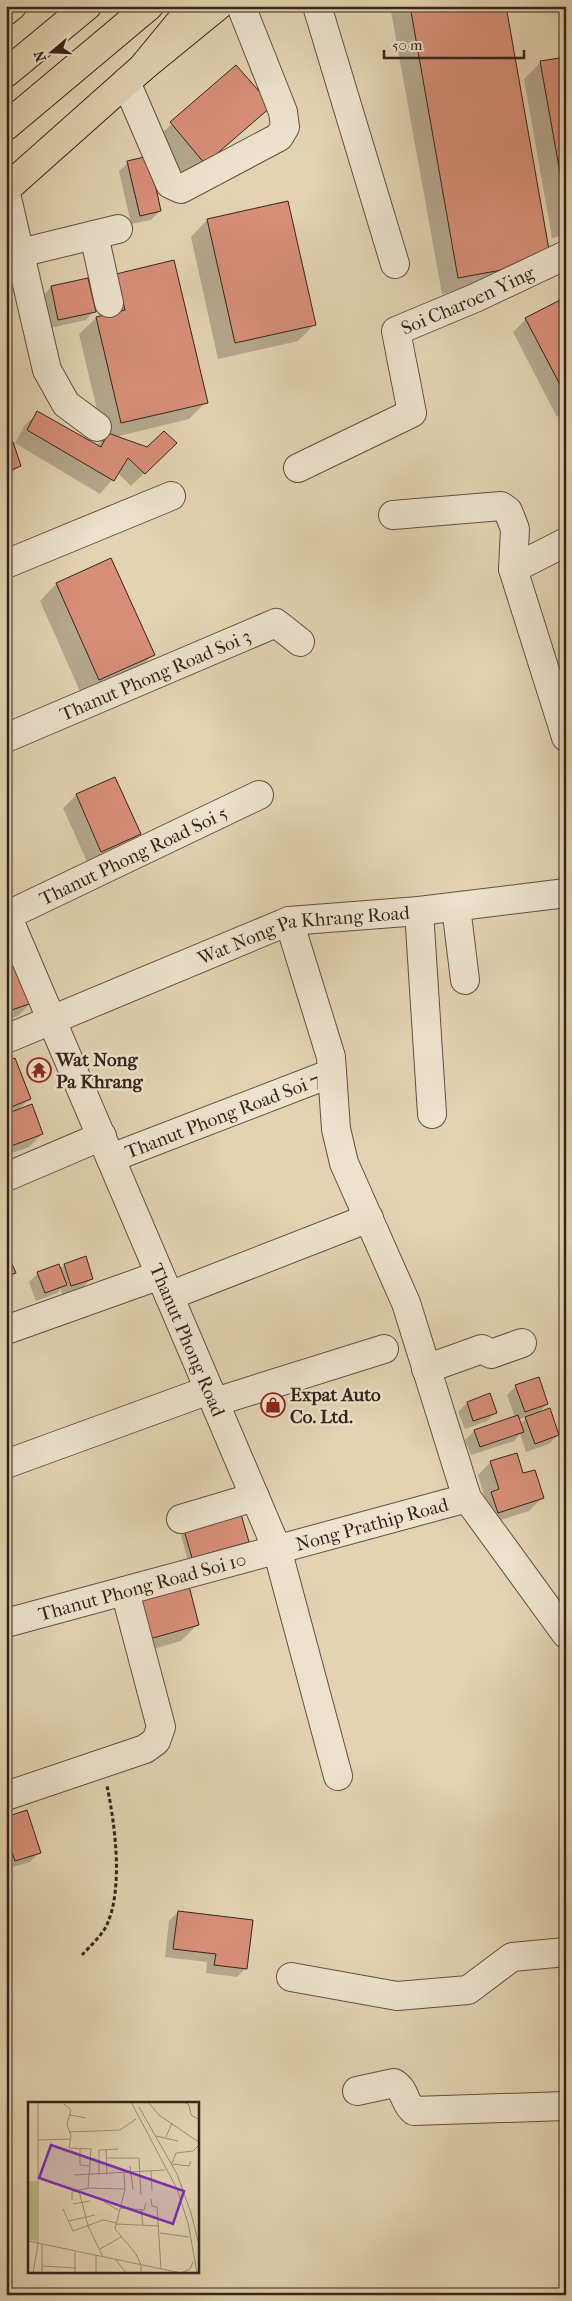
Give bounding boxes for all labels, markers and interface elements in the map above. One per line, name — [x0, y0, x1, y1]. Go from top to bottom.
north arrow — [28, 28, 78, 78]
scale bar — [384, 28, 524, 60]
text: 50 m — [392, 36, 423, 54]
text: N — [30, 48, 50, 64]
street label: Soi Charoen Ying — [398, 261, 539, 340]
street label: Thanut Phong Road Soi 3 — [57, 625, 254, 726]
street label: Thanut Phong Road Soi 5 — [36, 802, 231, 910]
street label: Wat Nong Pa Khrang Road — [194, 902, 411, 970]
place label: Wat Nong Pa Khrang — [55, 1049, 144, 1093]
temple icon: Wat Nong Pa Khrang — [26, 1057, 52, 1083]
street label: Thanut Phong Road Soi 7 — [122, 1069, 323, 1164]
street label: Thanut Phong Road — [145, 1260, 230, 1421]
place label: Expat Auto Co. Ltd. — [290, 1384, 381, 1428]
shop icon: Expat Auto Co. Ltd. — [260, 1392, 286, 1418]
street label: Nong Prathip Road — [293, 1493, 451, 1556]
street label: Thanut Phong Road Soi 10 — [36, 1548, 249, 1626]
inset map — [28, 2102, 199, 2274]

